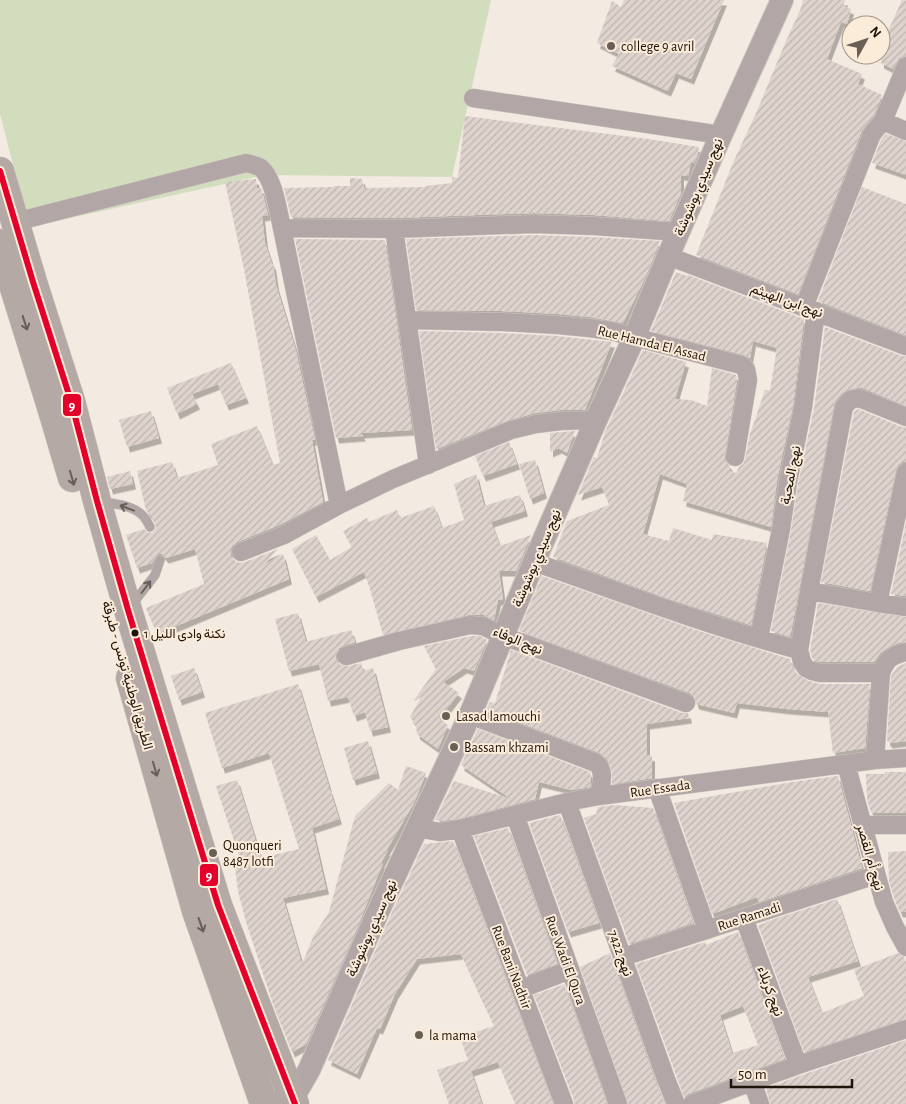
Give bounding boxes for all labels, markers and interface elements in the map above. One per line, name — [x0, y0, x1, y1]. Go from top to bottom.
north arrow — [841, 15, 891, 65]
text: N — [867, 24, 884, 41]
marker: college 9 avril — [605, 40, 617, 52]
place label: college 9 avril — [621, 40, 695, 54]
street label: نهج سيدي بوشوشة — [672, 137, 729, 240]
street label: نهج ابن الهيثم — [748, 281, 825, 323]
one-way arrow — [20, 315, 30, 331]
street label: Rue Hamda El Assad — [596, 324, 707, 364]
line badge: 9 — [62, 393, 82, 417]
text: 9 — [69, 399, 76, 413]
street label: نهج المحبة — [778, 444, 807, 506]
one-way arrow — [68, 470, 78, 486]
one-way arrow — [120, 503, 136, 512]
street label: نهج سيدي بوشوشة — [510, 508, 567, 611]
one-way arrow — [141, 581, 152, 594]
street label: الطريق الوطنية تونس - طبرقة — [98, 599, 155, 752]
street label: نهج الوفاء — [490, 625, 544, 660]
marker: نكنة وادى الليل 1 — [130, 628, 140, 638]
place label: نكنة وادى الليل 1 — [144, 628, 226, 642]
marker: Lasad lamouchi — [440, 710, 452, 722]
place label: Lasad lamouchi — [456, 710, 541, 724]
marker: Bassam khzami — [448, 741, 460, 753]
place label: Bassam khzami — [464, 741, 549, 755]
one-way arrow — [151, 761, 161, 777]
street label: Rue Essada — [629, 778, 692, 800]
street label: نهج أم القصر — [851, 821, 887, 893]
place label: Quonqueri 8487 lotfi — [223, 839, 282, 869]
marker: Quonqueri 8487 lotfi — [207, 847, 219, 859]
line badge: 9 — [199, 863, 219, 887]
text: 9 — [206, 869, 213, 883]
street label: نهج سيدي بوشوشة — [344, 878, 403, 981]
street label: Rue Ramadi — [716, 900, 783, 934]
street label: Rue Wadi El Qura — [542, 914, 588, 1007]
one-way arrow — [197, 917, 206, 933]
street label: Rue Bani Nadhir — [489, 924, 534, 1012]
street label: نهج 7422 — [602, 928, 635, 979]
street label: نهج كربلاء — [752, 964, 786, 1019]
marker: la mama — [413, 1029, 425, 1041]
place label: la mama — [429, 1029, 477, 1043]
scale bar — [731, 1056, 852, 1088]
text: 50 m — [738, 1067, 767, 1082]

